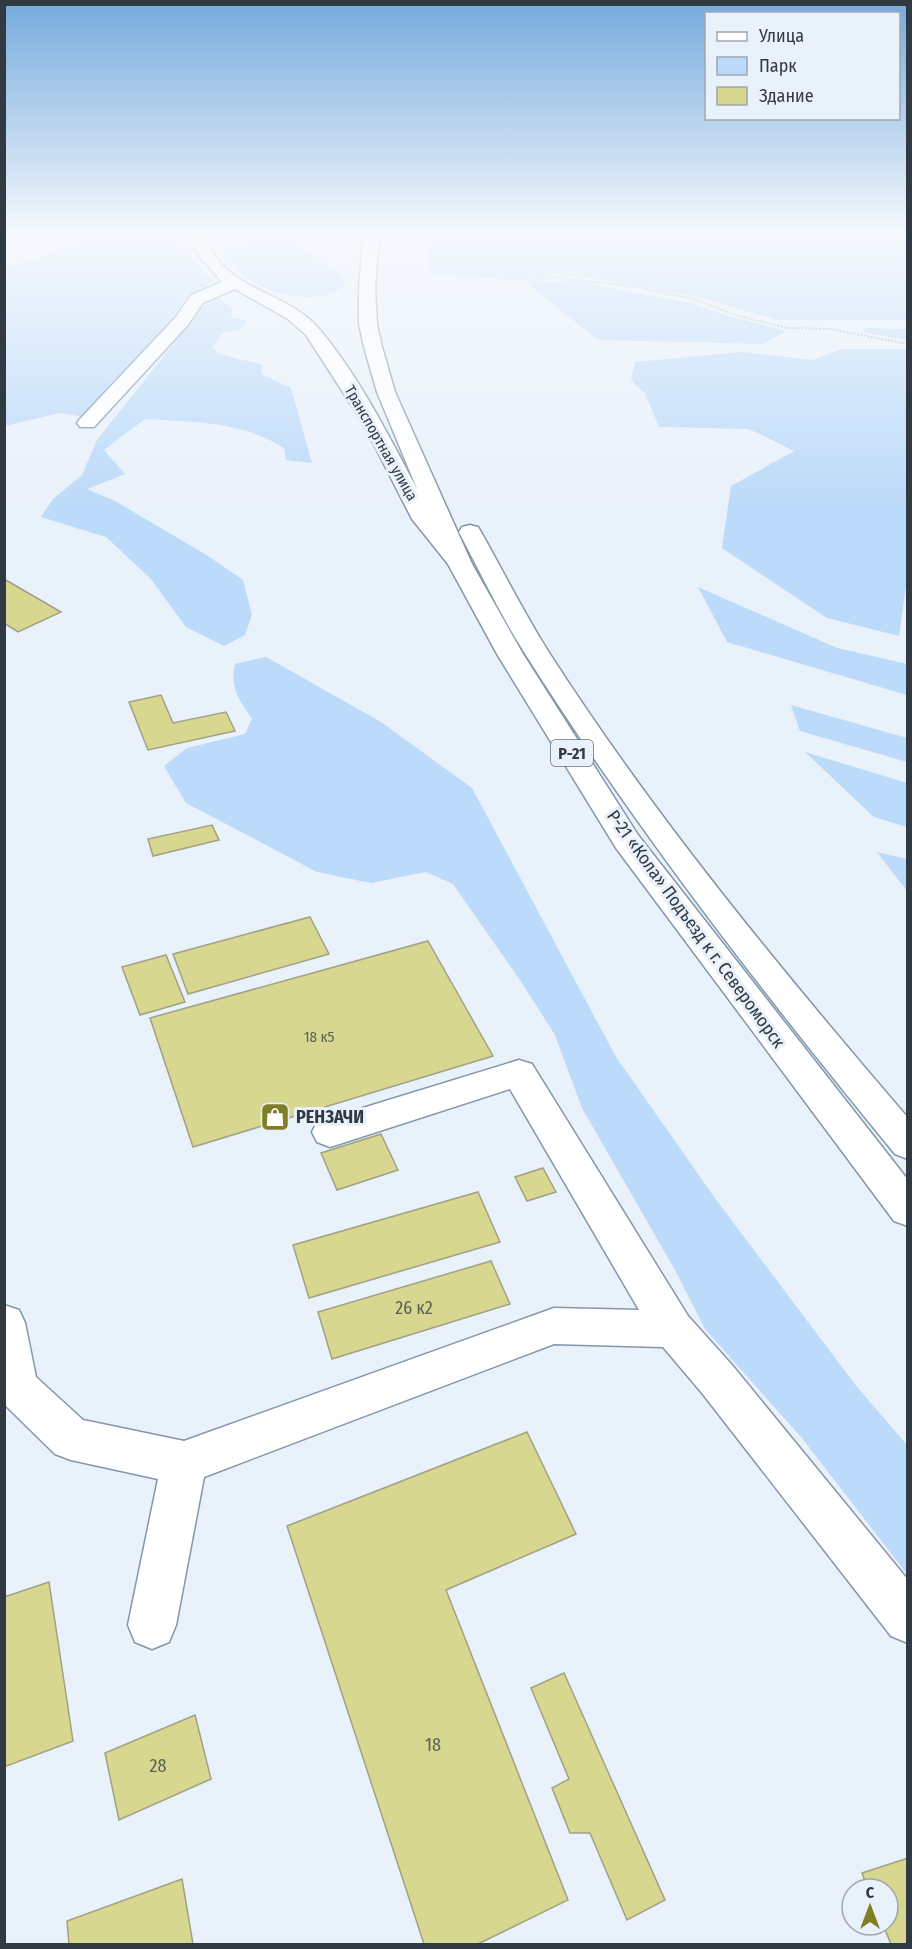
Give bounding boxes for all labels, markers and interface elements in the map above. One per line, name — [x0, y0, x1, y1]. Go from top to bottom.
legend — [705, 12, 900, 120]
text: Улица — [758, 25, 804, 47]
text: Парк — [759, 55, 797, 77]
text: Здание — [759, 85, 814, 107]
street label: Транспортная улица — [341, 382, 421, 504]
road number: Р-21 — [551, 740, 593, 766]
street label: Р-21 «Кола» Подъезд к г. Североморск — [602, 806, 790, 1053]
house number: 18 к5 — [304, 1028, 334, 1046]
shop icon: РЕНЗАЧИ — [259, 1101, 291, 1133]
place label: РЕНЗАЧИ — [296, 1106, 364, 1128]
house number: 26 к2 — [395, 1297, 433, 1319]
house number: 18 — [425, 1734, 441, 1756]
house number: 28 — [150, 1755, 166, 1777]
north arrow — [840, 1877, 900, 1937]
text: С — [866, 1883, 875, 1902]

